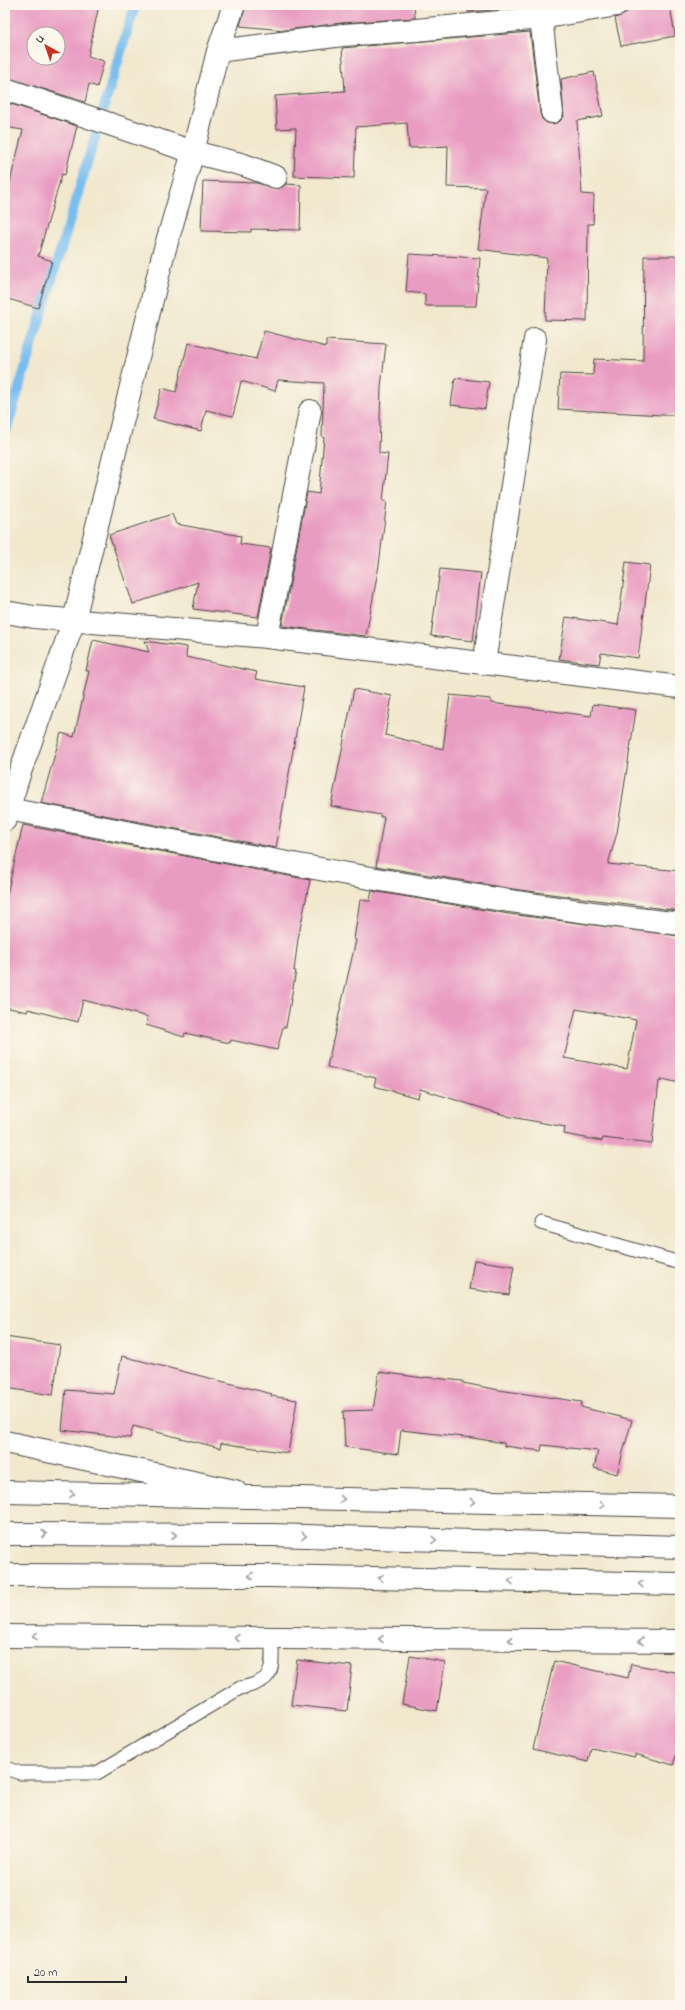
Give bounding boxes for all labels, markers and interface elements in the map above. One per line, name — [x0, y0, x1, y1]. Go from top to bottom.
north arrow — [26, 26, 66, 66]
text: U — [32, 31, 48, 47]
one-way arrow — [69, 1490, 75, 1498]
one-way arrow — [339, 1495, 345, 1504]
one-way arrow — [469, 1498, 475, 1506]
one-way arrow — [599, 1501, 605, 1509]
one-way arrow — [41, 1530, 47, 1538]
one-way arrow — [171, 1531, 177, 1539]
one-way arrow — [301, 1532, 307, 1541]
one-way arrow — [431, 1536, 437, 1544]
one-way arrow — [248, 1572, 254, 1580]
one-way arrow — [378, 1574, 384, 1582]
one-way arrow — [508, 1577, 514, 1585]
one-way arrow — [638, 1579, 644, 1588]
one-way arrow — [32, 1632, 38, 1640]
one-way arrow — [234, 1633, 240, 1642]
one-way arrow — [378, 1635, 384, 1643]
one-way arrow — [508, 1636, 514, 1644]
one-way arrow — [638, 1637, 644, 1645]
scale bar — [28, 1958, 126, 1984]
text: 20 m — [34, 1964, 57, 1982]

